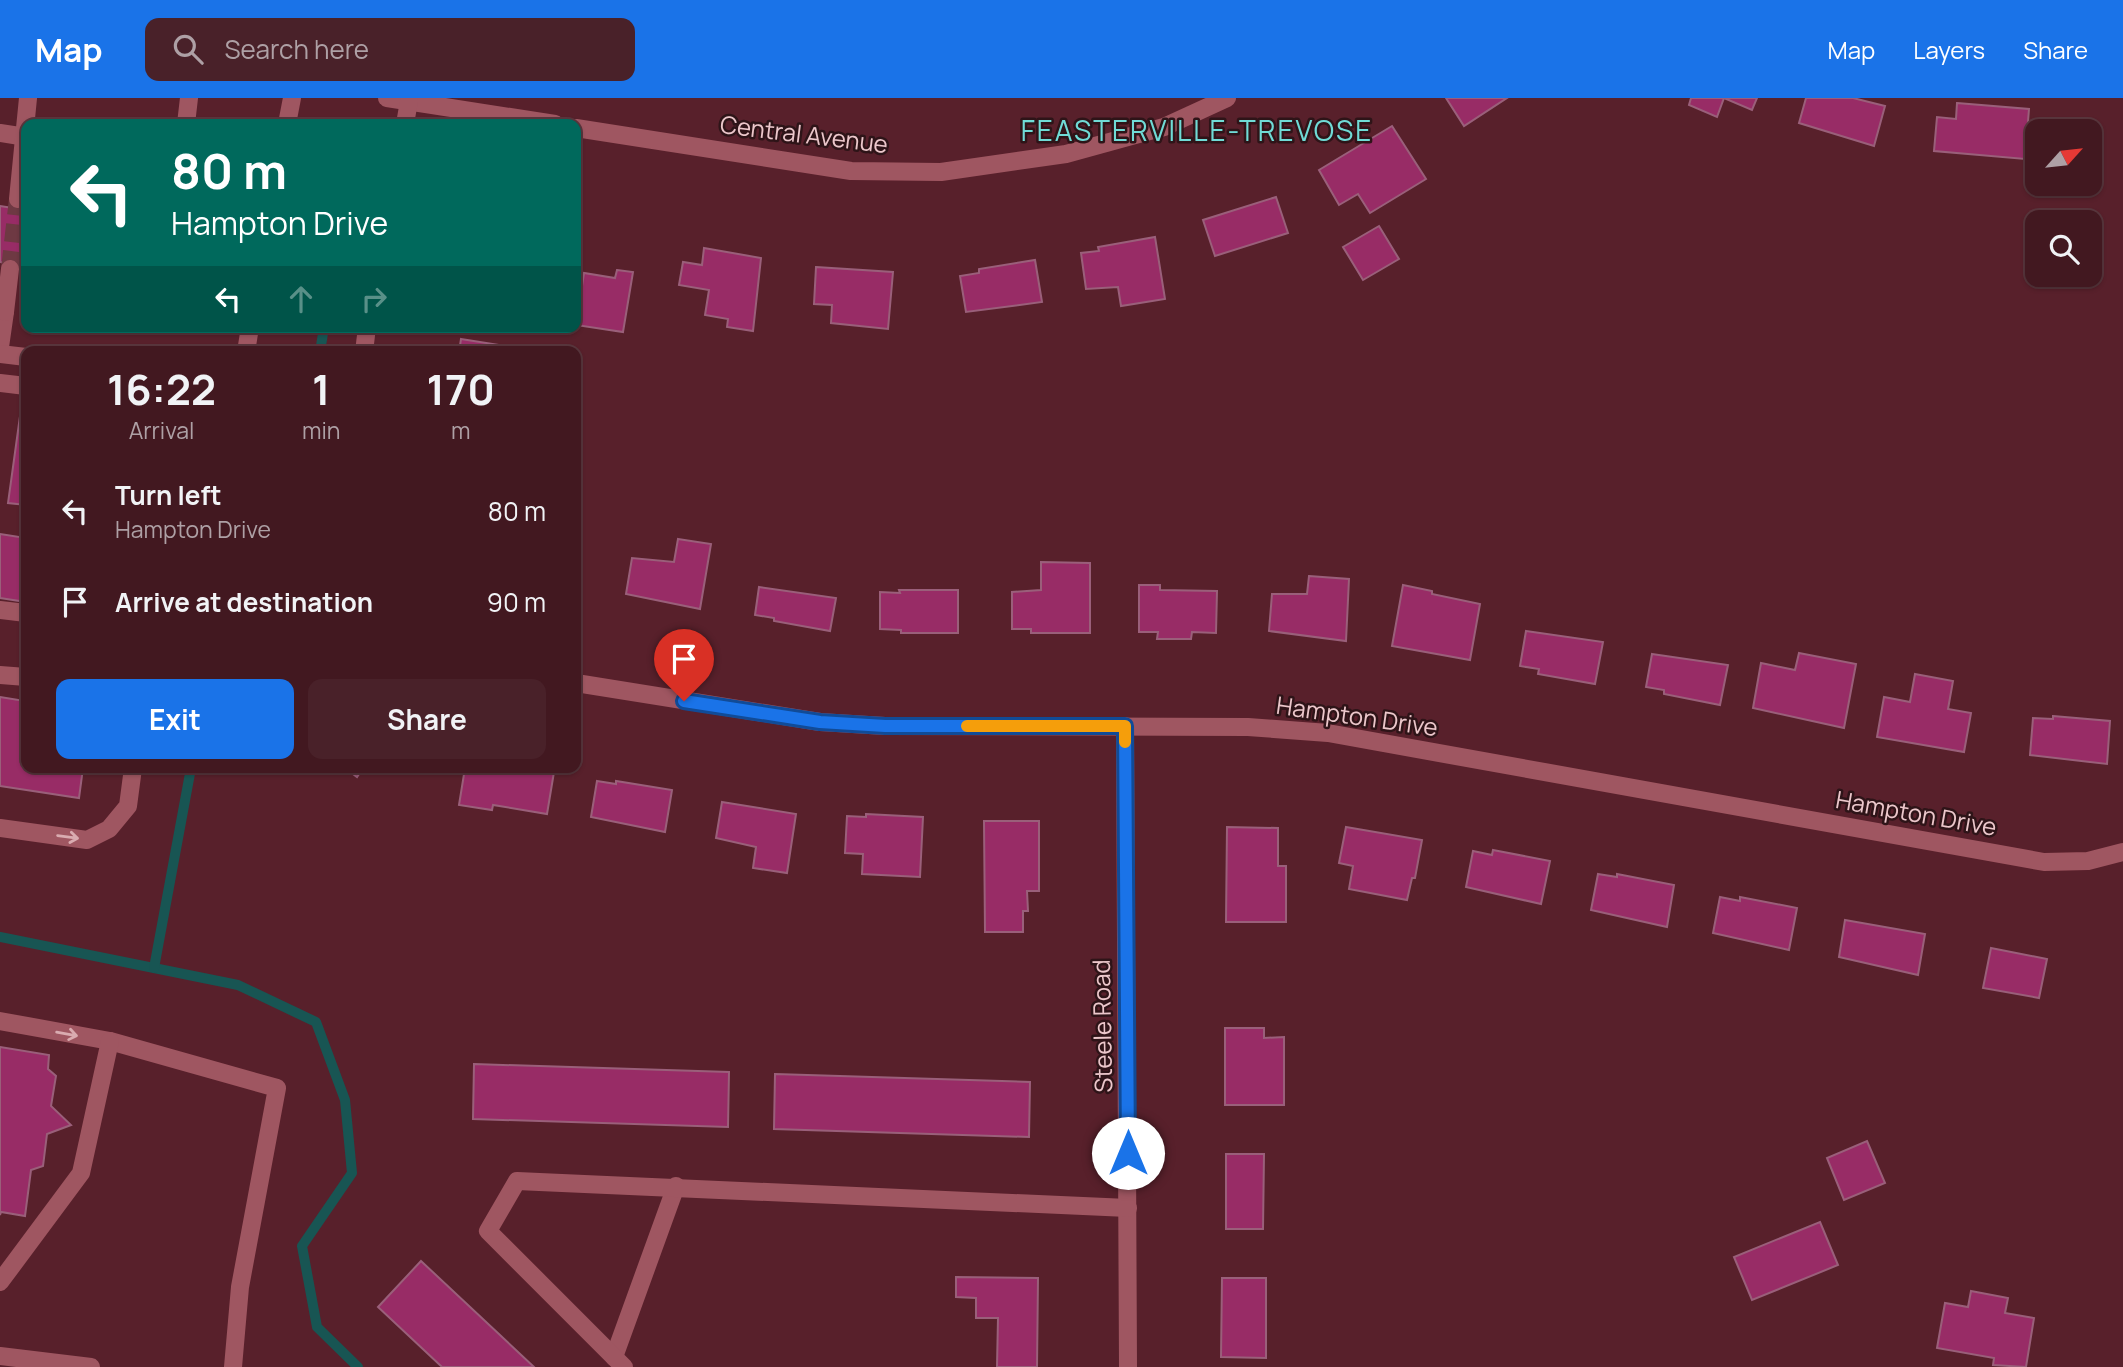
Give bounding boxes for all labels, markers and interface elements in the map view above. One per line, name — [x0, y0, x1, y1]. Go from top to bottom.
search box — [145, 18, 635, 81]
text: Map — [35, 27, 103, 72]
icon: search — [169, 30, 207, 68]
text: Search here — [225, 31, 369, 67]
text: Map — [1828, 33, 1875, 66]
text: Layers — [1913, 33, 1985, 66]
text: Share — [2023, 33, 2088, 66]
street label: Central Avenue — [718, 107, 890, 160]
district label: FEASTERVILLE-TREVOSE — [1021, 111, 1373, 149]
north arrow — [2025, 119, 2102, 196]
map controls — [2025, 119, 2102, 287]
text: 80 m — [171, 137, 287, 204]
icon: left — [56, 147, 147, 238]
text: Hampton Drive — [171, 201, 388, 245]
button: search — [2025, 210, 2102, 287]
icon: left — [209, 280, 247, 318]
icon: ahead — [282, 280, 320, 318]
icon: right — [355, 280, 393, 318]
text: 16:22 — [107, 360, 216, 418]
text: 1 — [312, 360, 330, 418]
text: 170 — [427, 360, 495, 418]
text: Arrival — [129, 414, 194, 446]
text: min — [302, 414, 340, 446]
text: m — [451, 414, 470, 446]
text: Turn left — [115, 477, 222, 513]
icon: left — [56, 492, 94, 530]
text: 80 m — [488, 493, 546, 529]
text: Hampton Drive — [115, 513, 271, 545]
icon: arrive — [56, 583, 94, 621]
text: Arrive at destination — [115, 584, 373, 620]
text: 90 m — [487, 584, 546, 620]
pin — [654, 629, 714, 701]
icon: arrive — [665, 640, 703, 678]
button: Exit — [56, 679, 294, 759]
button: Share — [308, 679, 546, 759]
street label: Hampton Drive — [1274, 688, 1440, 743]
street label: Hampton Drive — [1833, 782, 1999, 843]
one-way arrow — [56, 831, 78, 844]
street label: Steele Road — [1084, 959, 1119, 1093]
one-way arrow — [55, 1027, 78, 1041]
position arrow — [1091, 1116, 1165, 1190]

